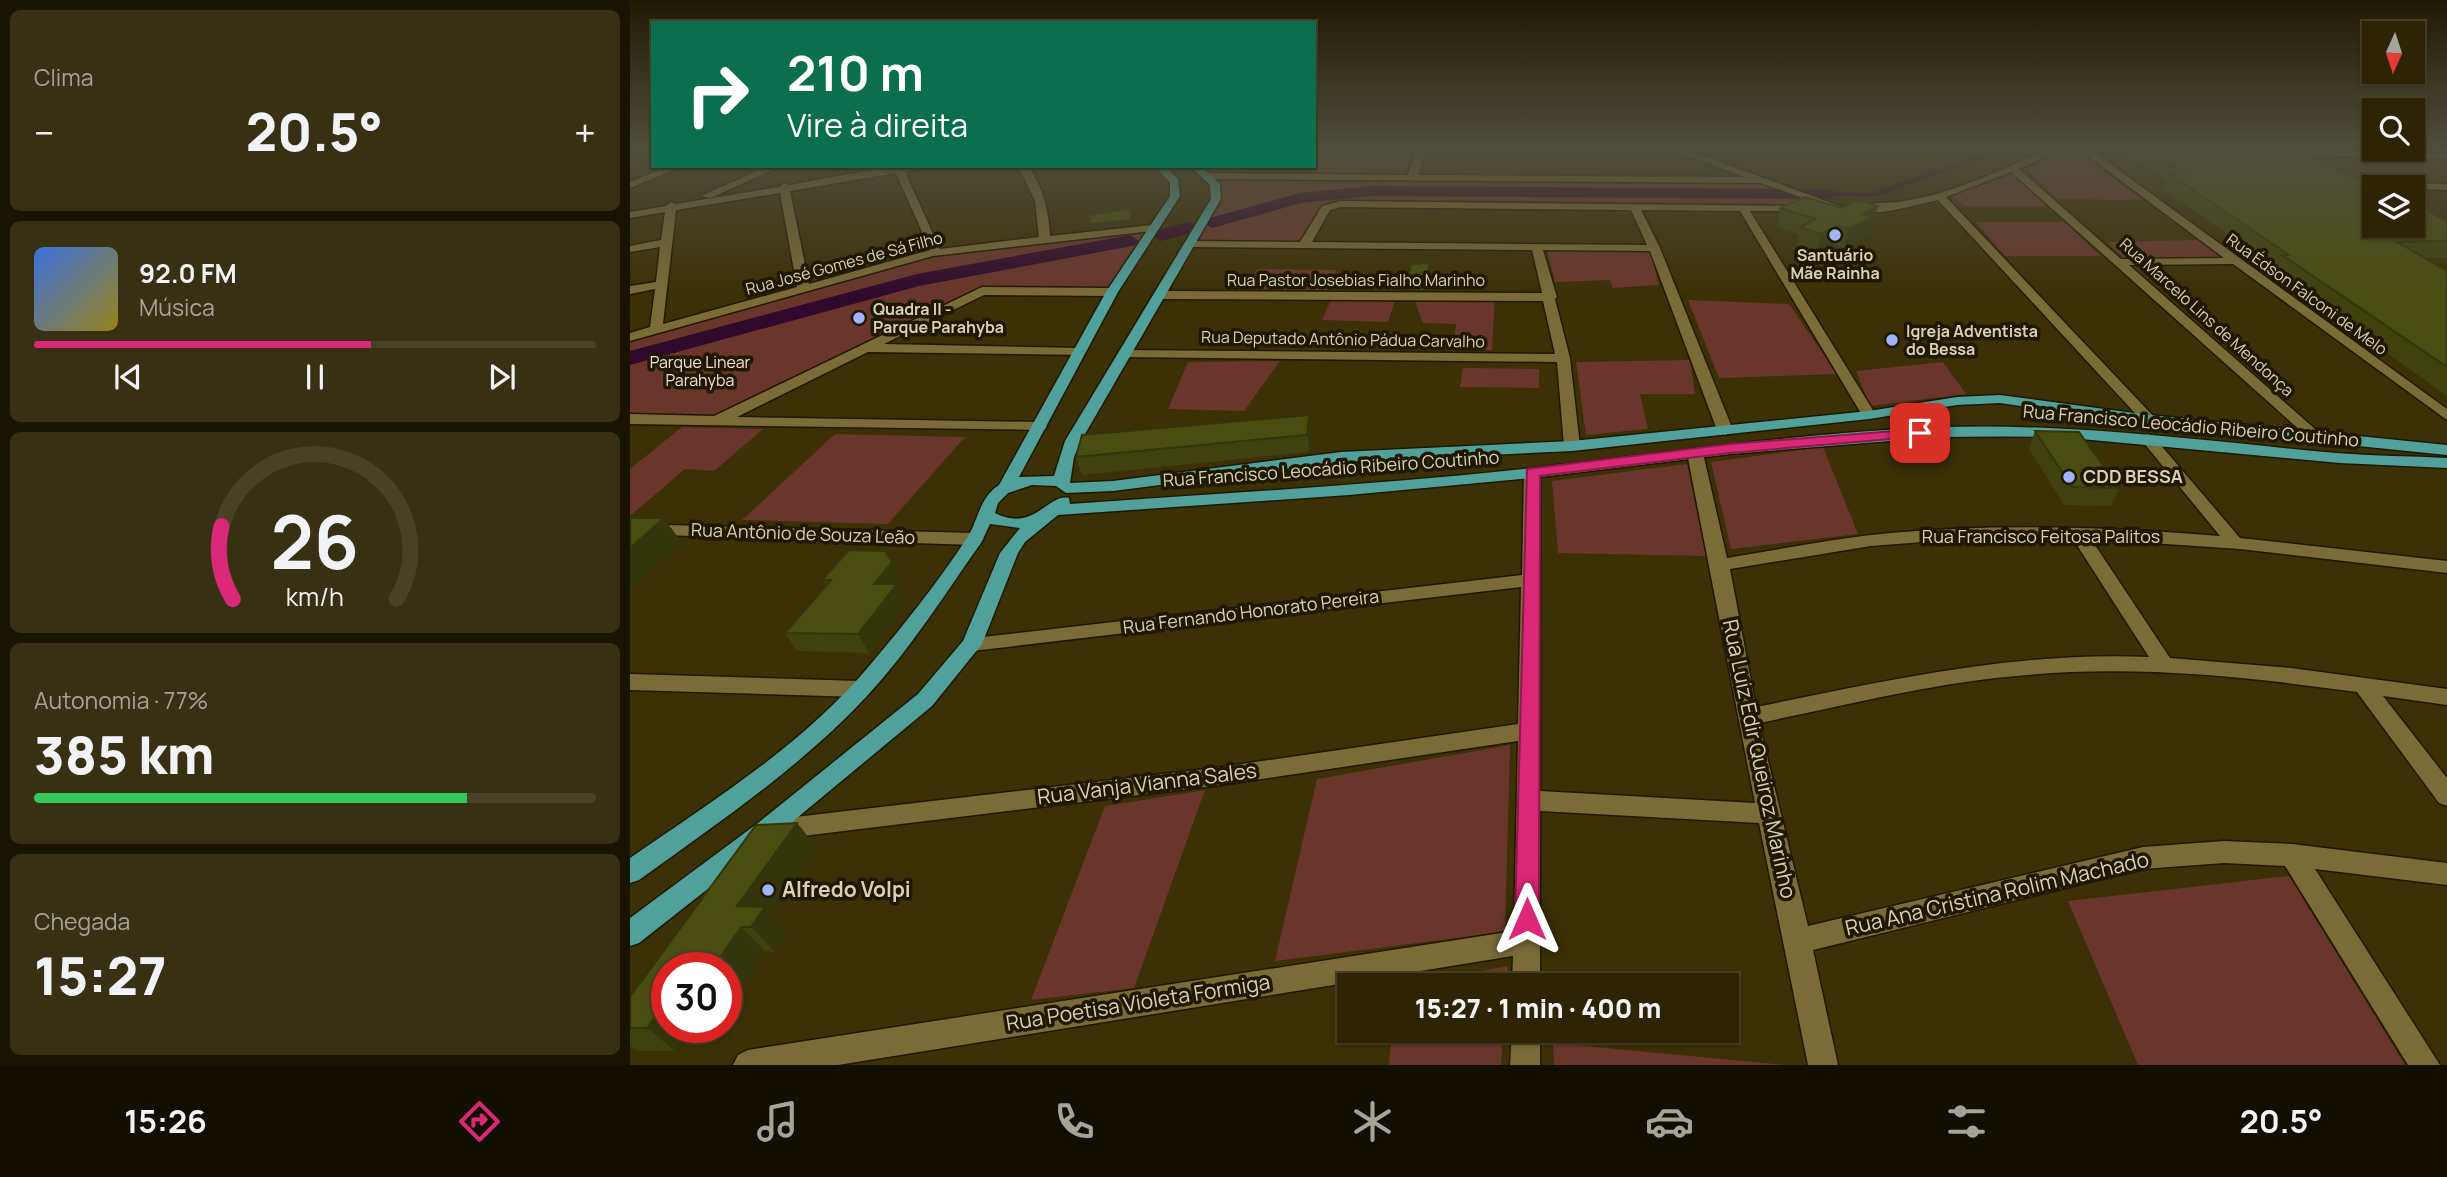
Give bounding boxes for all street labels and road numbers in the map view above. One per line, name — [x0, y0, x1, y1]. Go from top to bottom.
street label: Rua José Gomes de Sá Filho — [743, 226, 945, 300]
street label: Rua Édson Falconi de Melo — [2222, 228, 2392, 360]
street label: Rua Marcelo Lins de Mendonça — [2115, 233, 2299, 401]
street label: Rua Pastor Josebias Fialho Marinho — [1227, 269, 1485, 291]
street label: Rua Deputado Antônio Pádua Carvalho — [1201, 326, 1485, 352]
street label: Rua Francisco Leocádio Ribeiro Coutinho — [2022, 398, 2360, 452]
street label: Rua Francisco Leocádio Ribeiro Coutinho — [1162, 444, 1500, 492]
street label: Rua Antônio de Souza Leão — [690, 517, 916, 549]
street label: Rua Francisco Feitosa Palitos — [1922, 524, 2160, 548]
street label: Rua Fernando Honorato Pereira — [1122, 583, 1380, 639]
street label: Rua Luiz Edir Queiroz Marinho — [1717, 617, 1803, 901]
street label: Rua Vanja Vianna Sales — [1035, 756, 1258, 810]
street label: Rua Ana Cristina Rolim Machado — [1842, 844, 2151, 942]
street label: Rua Poetisa Violeta Formiga — [1004, 967, 1272, 1037]

